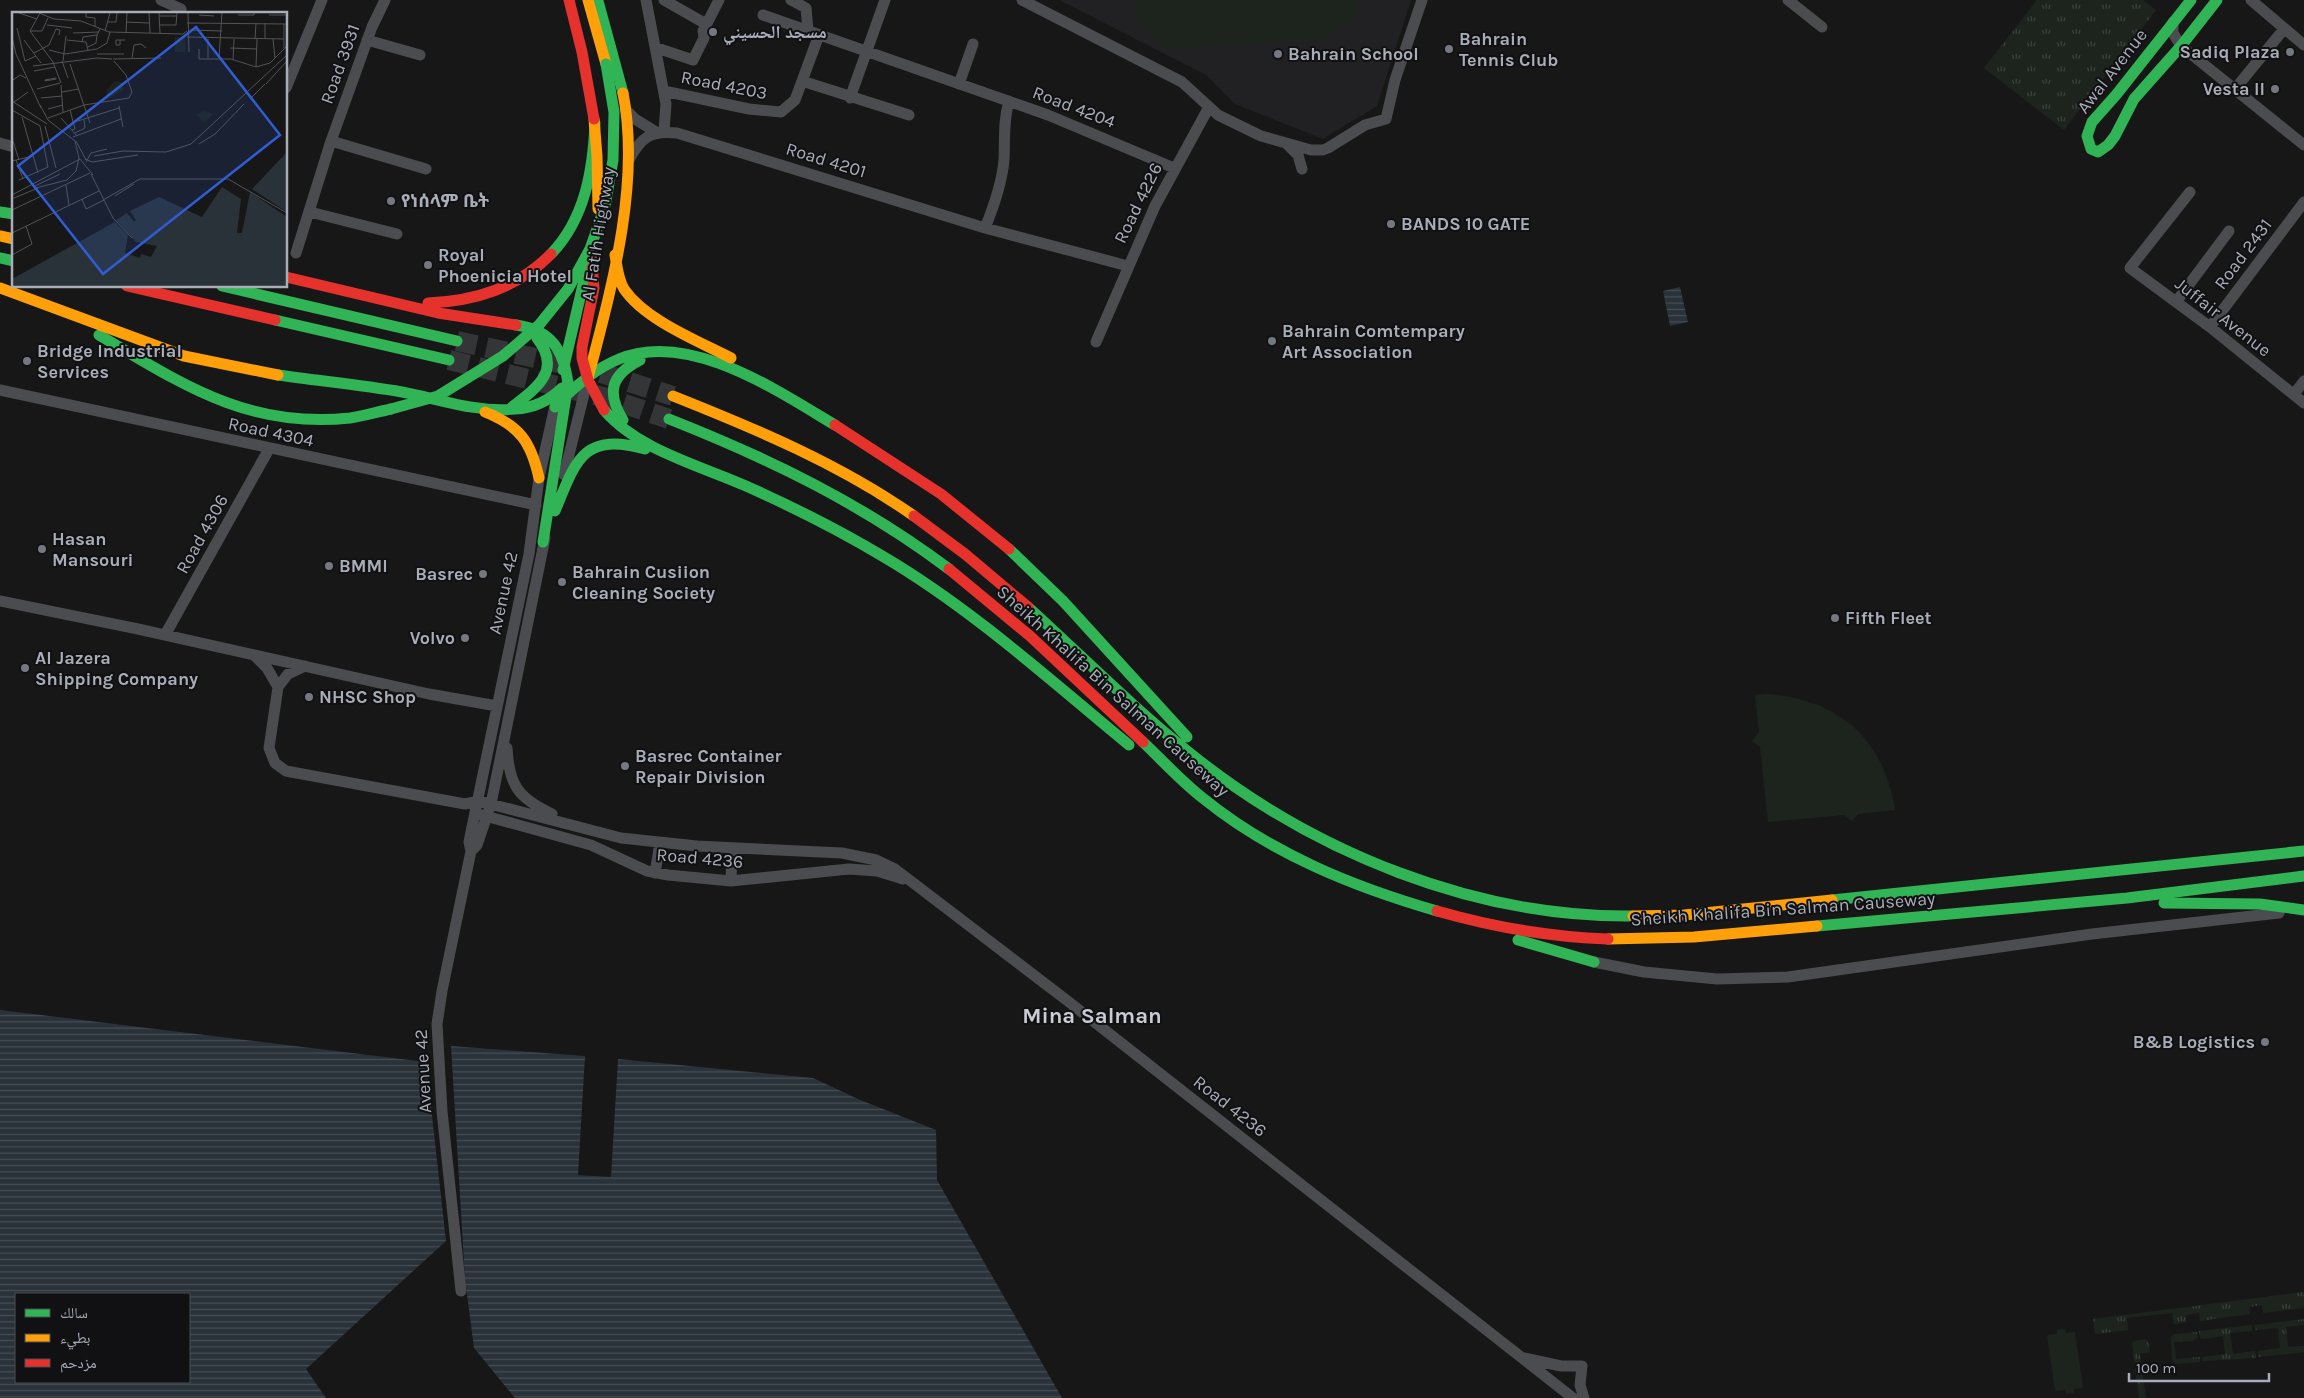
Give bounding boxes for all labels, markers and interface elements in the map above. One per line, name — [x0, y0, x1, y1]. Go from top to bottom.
inset map — [12, 12, 288, 288]
street label: Road 3931 — [315, 21, 365, 107]
place label: مسجد الحسيني — [723, 21, 827, 46]
street label: Awal Avenue — [2072, 24, 2152, 118]
marker: مسجد الحسيني — [707, 26, 719, 38]
place label: Bahrain Tennis Club — [1459, 28, 1558, 71]
place label: Sadiq Plaza — [2180, 41, 2280, 63]
place label: Bahrain School — [1288, 43, 1419, 65]
marker: Bahrain Tennis Club — [1443, 43, 1455, 55]
marker: Sadiq Plaza — [2284, 46, 2296, 58]
marker: Bahrain School — [1272, 48, 1284, 60]
street label: Road 4203 — [679, 66, 769, 104]
place label: Vesta II — [2203, 78, 2265, 100]
street label: Road 4204 — [1029, 81, 1119, 133]
marker: Vesta II — [2269, 83, 2281, 95]
street label: Road 4201 — [783, 137, 869, 183]
street label: Road 4226 — [1109, 159, 1167, 247]
street label: Al Fatih Highway — [577, 165, 620, 303]
place label: የነሰላም ቤት — [401, 190, 489, 212]
marker: የነሰላም ቤት — [385, 195, 397, 207]
place label: BANDS 10 GATE — [1401, 213, 1530, 235]
street label: Road 2431 — [2209, 214, 2277, 294]
marker: BANDS 10 GATE — [1385, 218, 1397, 230]
place label: Royal Phoenicia Hotel — [438, 244, 572, 287]
marker: Royal Phoenicia Hotel — [422, 259, 434, 271]
street label: Juffair Avenue — [2171, 273, 2275, 361]
place label: Bahrain Comtempary Art Association — [1282, 320, 1465, 363]
marker: Bahrain Comtempary Art Association — [1266, 335, 1278, 347]
place label: Bridge Industrial Services — [37, 340, 182, 383]
marker: Bridge Industrial Services — [21, 355, 33, 367]
street label: Road 4304 — [226, 412, 316, 452]
street label: Road 4306 — [171, 490, 233, 578]
place label: Hasan Mansouri — [52, 528, 133, 571]
marker: Hasan Mansouri — [36, 543, 48, 555]
street label: Avenue 42 — [484, 550, 522, 636]
place label: BMMI — [339, 555, 388, 577]
marker: BMMI — [323, 560, 335, 572]
place label: Bahrain Cusiion Cleaning Society — [572, 561, 715, 604]
place label: Basrec — [415, 563, 473, 585]
marker: Basrec — [477, 568, 489, 580]
marker: Bahrain Cusiion Cleaning Society — [556, 576, 568, 588]
street label: Sheikh Khalifa Bin Salman Causeway — [992, 581, 1234, 802]
place label: Fifth Fleet — [1845, 607, 1932, 629]
marker: Fifth Fleet — [1829, 612, 1841, 624]
place label: Volvo — [410, 627, 455, 649]
marker: Volvo — [459, 632, 471, 644]
place label: Al Jazera Shipping Company — [35, 647, 198, 690]
marker: Al Jazera Shipping Company — [19, 662, 31, 674]
place label: NHSC Shop — [319, 686, 416, 708]
marker: NHSC Shop — [303, 691, 315, 703]
place label: Basrec Container Repair Division — [635, 745, 782, 788]
marker: Basrec Container Repair Division — [619, 760, 631, 772]
street label: Road 4236 — [656, 843, 744, 873]
street label: Sheikh Khalifa Bin Salman Causeway — [1630, 887, 1937, 931]
district label: Mina Salman — [1022, 1003, 1162, 1029]
street label: Avenue 42 — [410, 1028, 436, 1114]
place label: B&B Logistics — [2133, 1031, 2255, 1053]
marker: B&B Logistics — [2259, 1036, 2271, 1048]
street label: Road 4236 — [1189, 1071, 1271, 1141]
legend — [15, 1293, 190, 1383]
text: سالك — [60, 1304, 88, 1322]
text: بطيء — [60, 1329, 90, 1350]
scale bar — [2129, 1350, 2269, 1382]
text: مزدحم — [60, 1354, 97, 1373]
text: 100 m — [2136, 1359, 2176, 1377]

